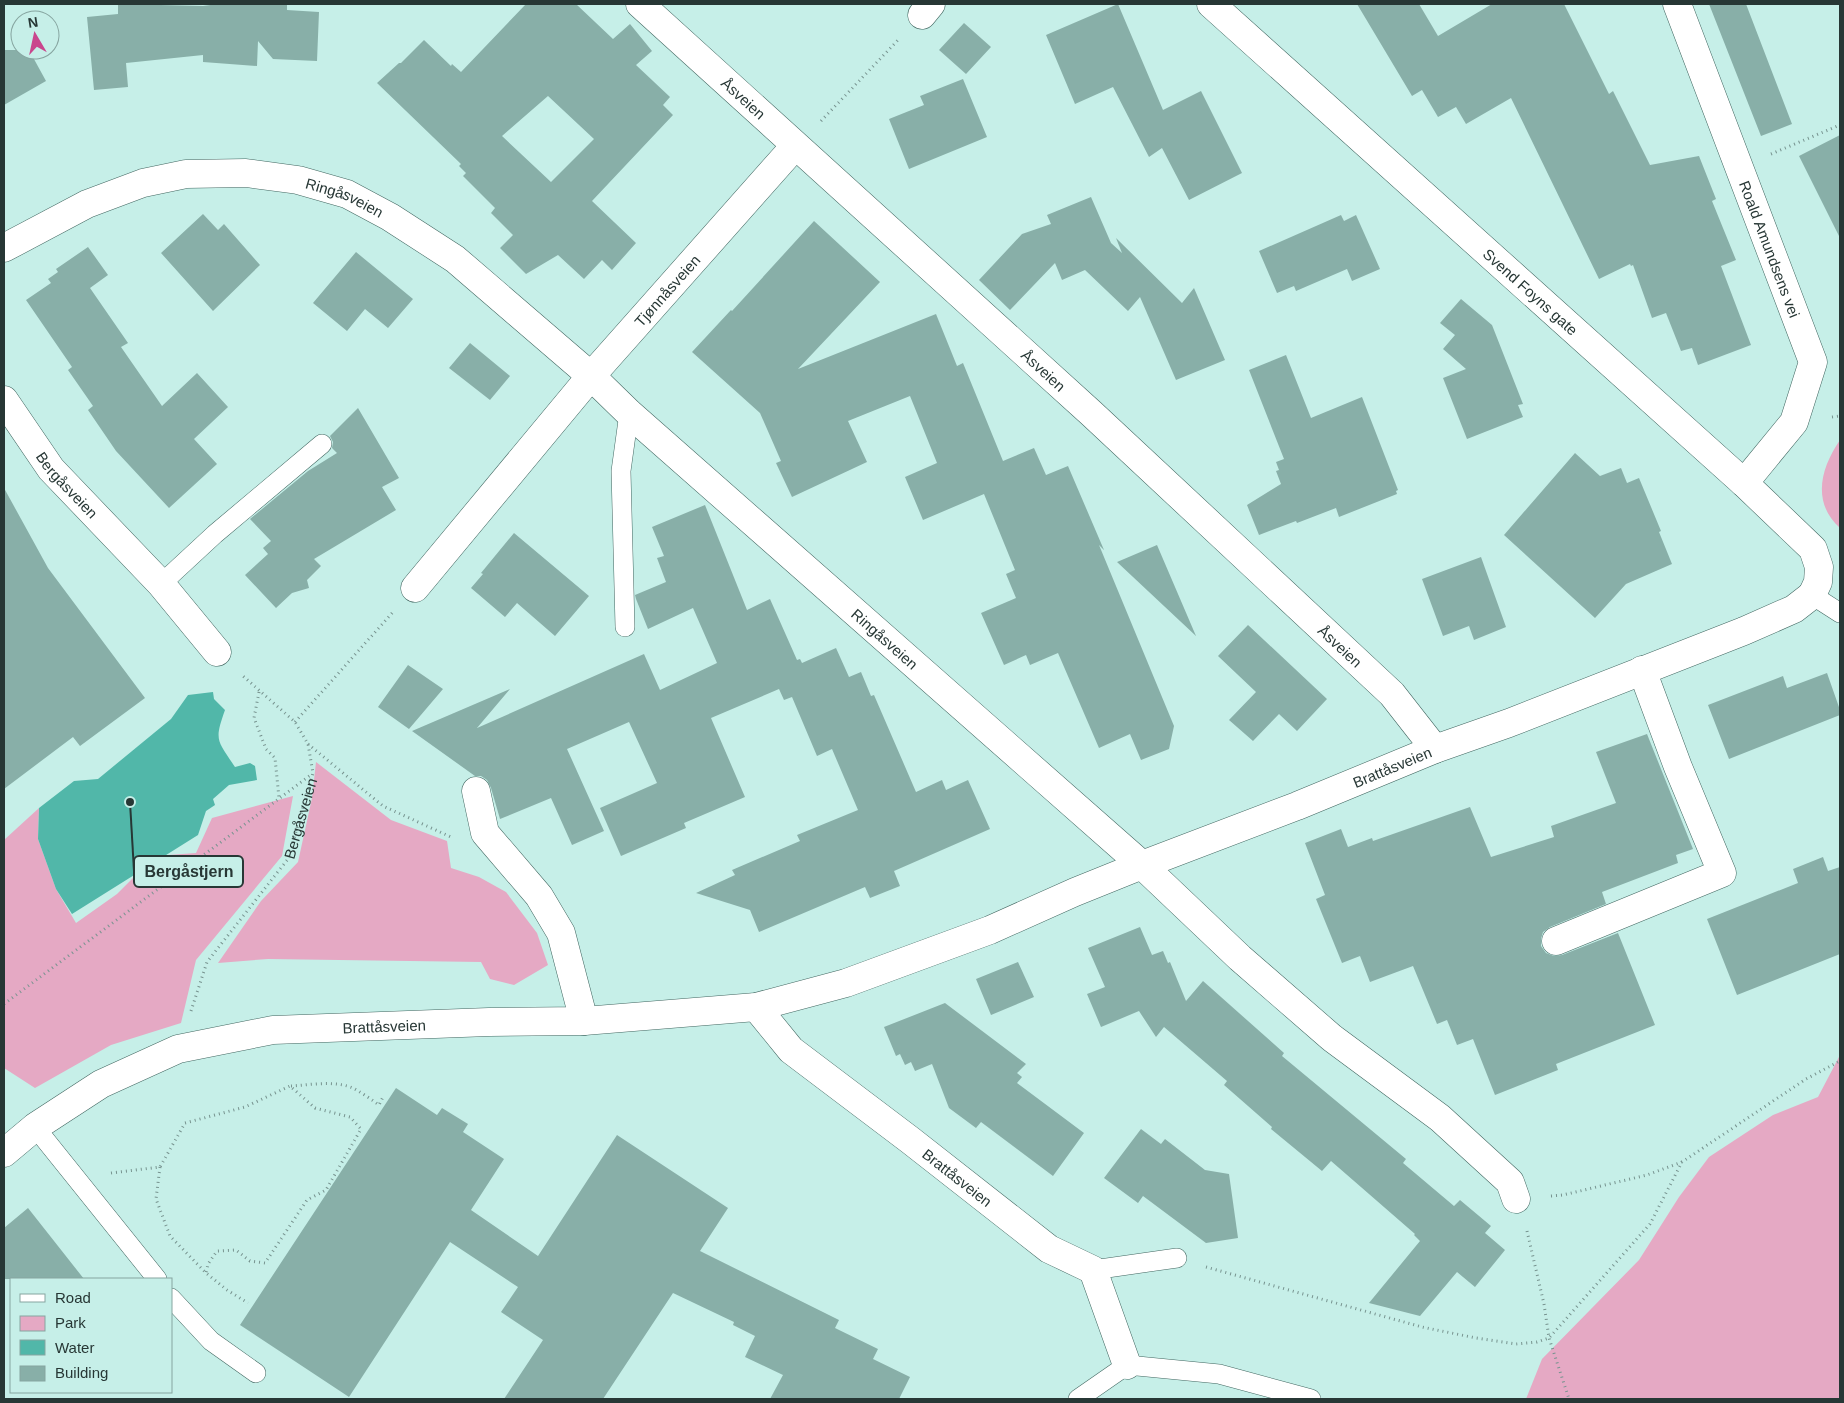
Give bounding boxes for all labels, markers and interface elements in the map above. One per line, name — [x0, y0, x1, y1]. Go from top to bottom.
north arrow — [10, 10, 60, 60]
text: N — [27, 13, 39, 31]
street label: Åsveien — [718, 74, 769, 122]
street label: Ringåsveien — [304, 174, 386, 220]
street label: Roald Amundsens vei — [1736, 178, 1804, 320]
street label: Svend Foyns gate — [1480, 245, 1581, 338]
street label: Tjønnåsveien — [631, 251, 703, 330]
street label: Åsveien — [1018, 346, 1069, 394]
street label: Bergåsveien — [33, 448, 102, 521]
street label: Ringåsveien — [848, 605, 922, 672]
street label: Åsveien — [1315, 621, 1366, 670]
street label: Brattåsveien — [1350, 743, 1434, 791]
street label: Bergåsveien — [280, 776, 320, 861]
callout: Bergåstjern — [134, 856, 243, 887]
text: Bergåstjern — [145, 863, 233, 880]
street label: Brattåsveien — [342, 1016, 426, 1036]
street label: Brattåsveien — [919, 1145, 996, 1210]
legend — [10, 1278, 172, 1393]
text: Road — [55, 1289, 91, 1306]
text: Park — [55, 1314, 86, 1331]
text: Water — [55, 1339, 94, 1356]
text: Building — [55, 1364, 108, 1381]

